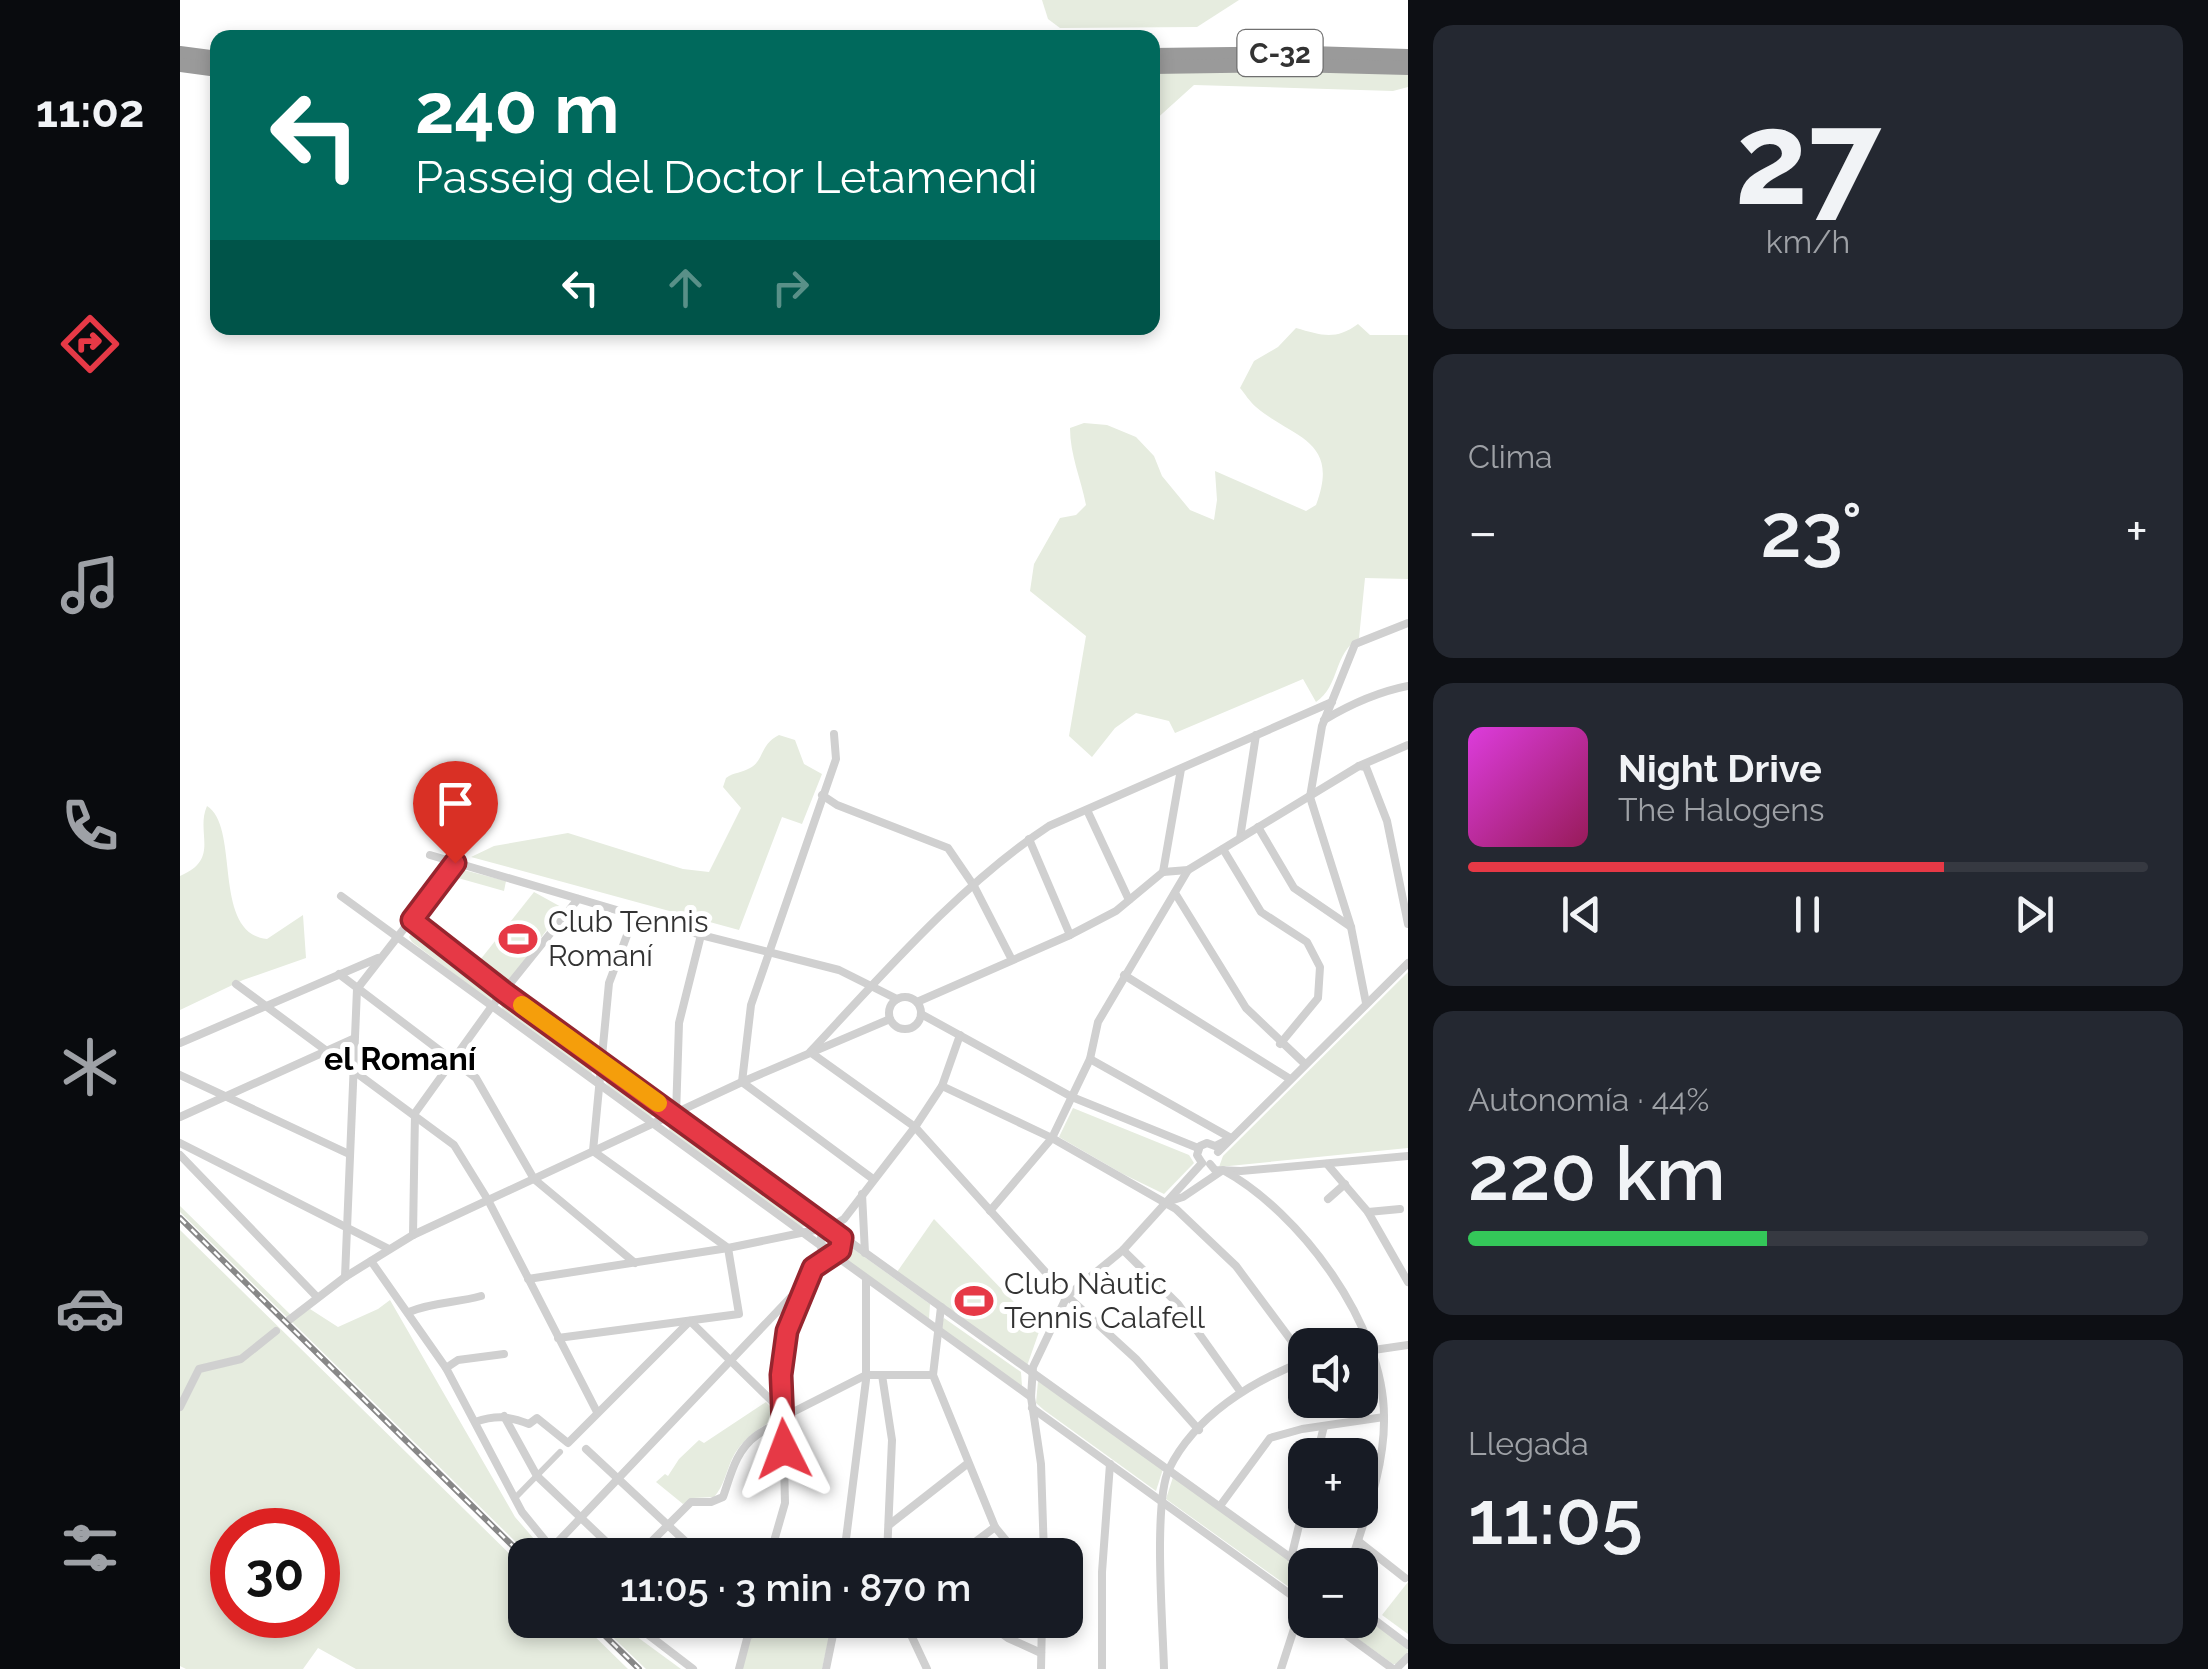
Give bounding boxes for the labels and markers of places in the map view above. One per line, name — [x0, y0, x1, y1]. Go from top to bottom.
pin — [413, 761, 498, 864]
place label: Club Tennis Romaní — [548, 904, 708, 973]
sports icon: Club Tennis Romaní — [497, 918, 539, 960]
place label: Club Nàutic Tennis Calafell — [1004, 1266, 1206, 1335]
sports icon: Club Nàutic Tennis Calafell — [953, 1280, 995, 1322]

